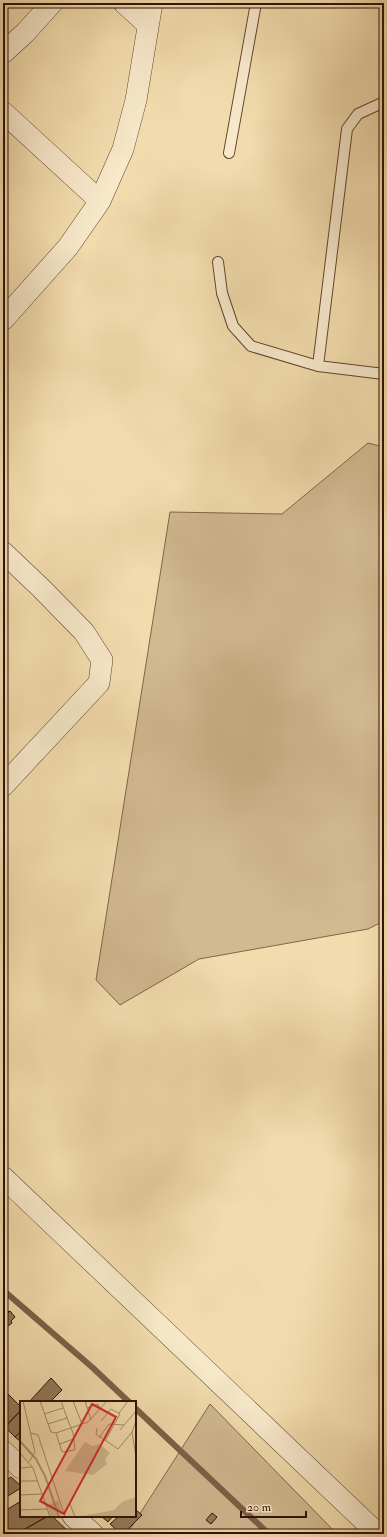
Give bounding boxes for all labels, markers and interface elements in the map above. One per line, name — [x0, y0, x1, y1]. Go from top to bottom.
inset map — [20, 1401, 136, 1517]
scale bar — [241, 1493, 306, 1519]
text: 20 m — [247, 1500, 272, 1515]

